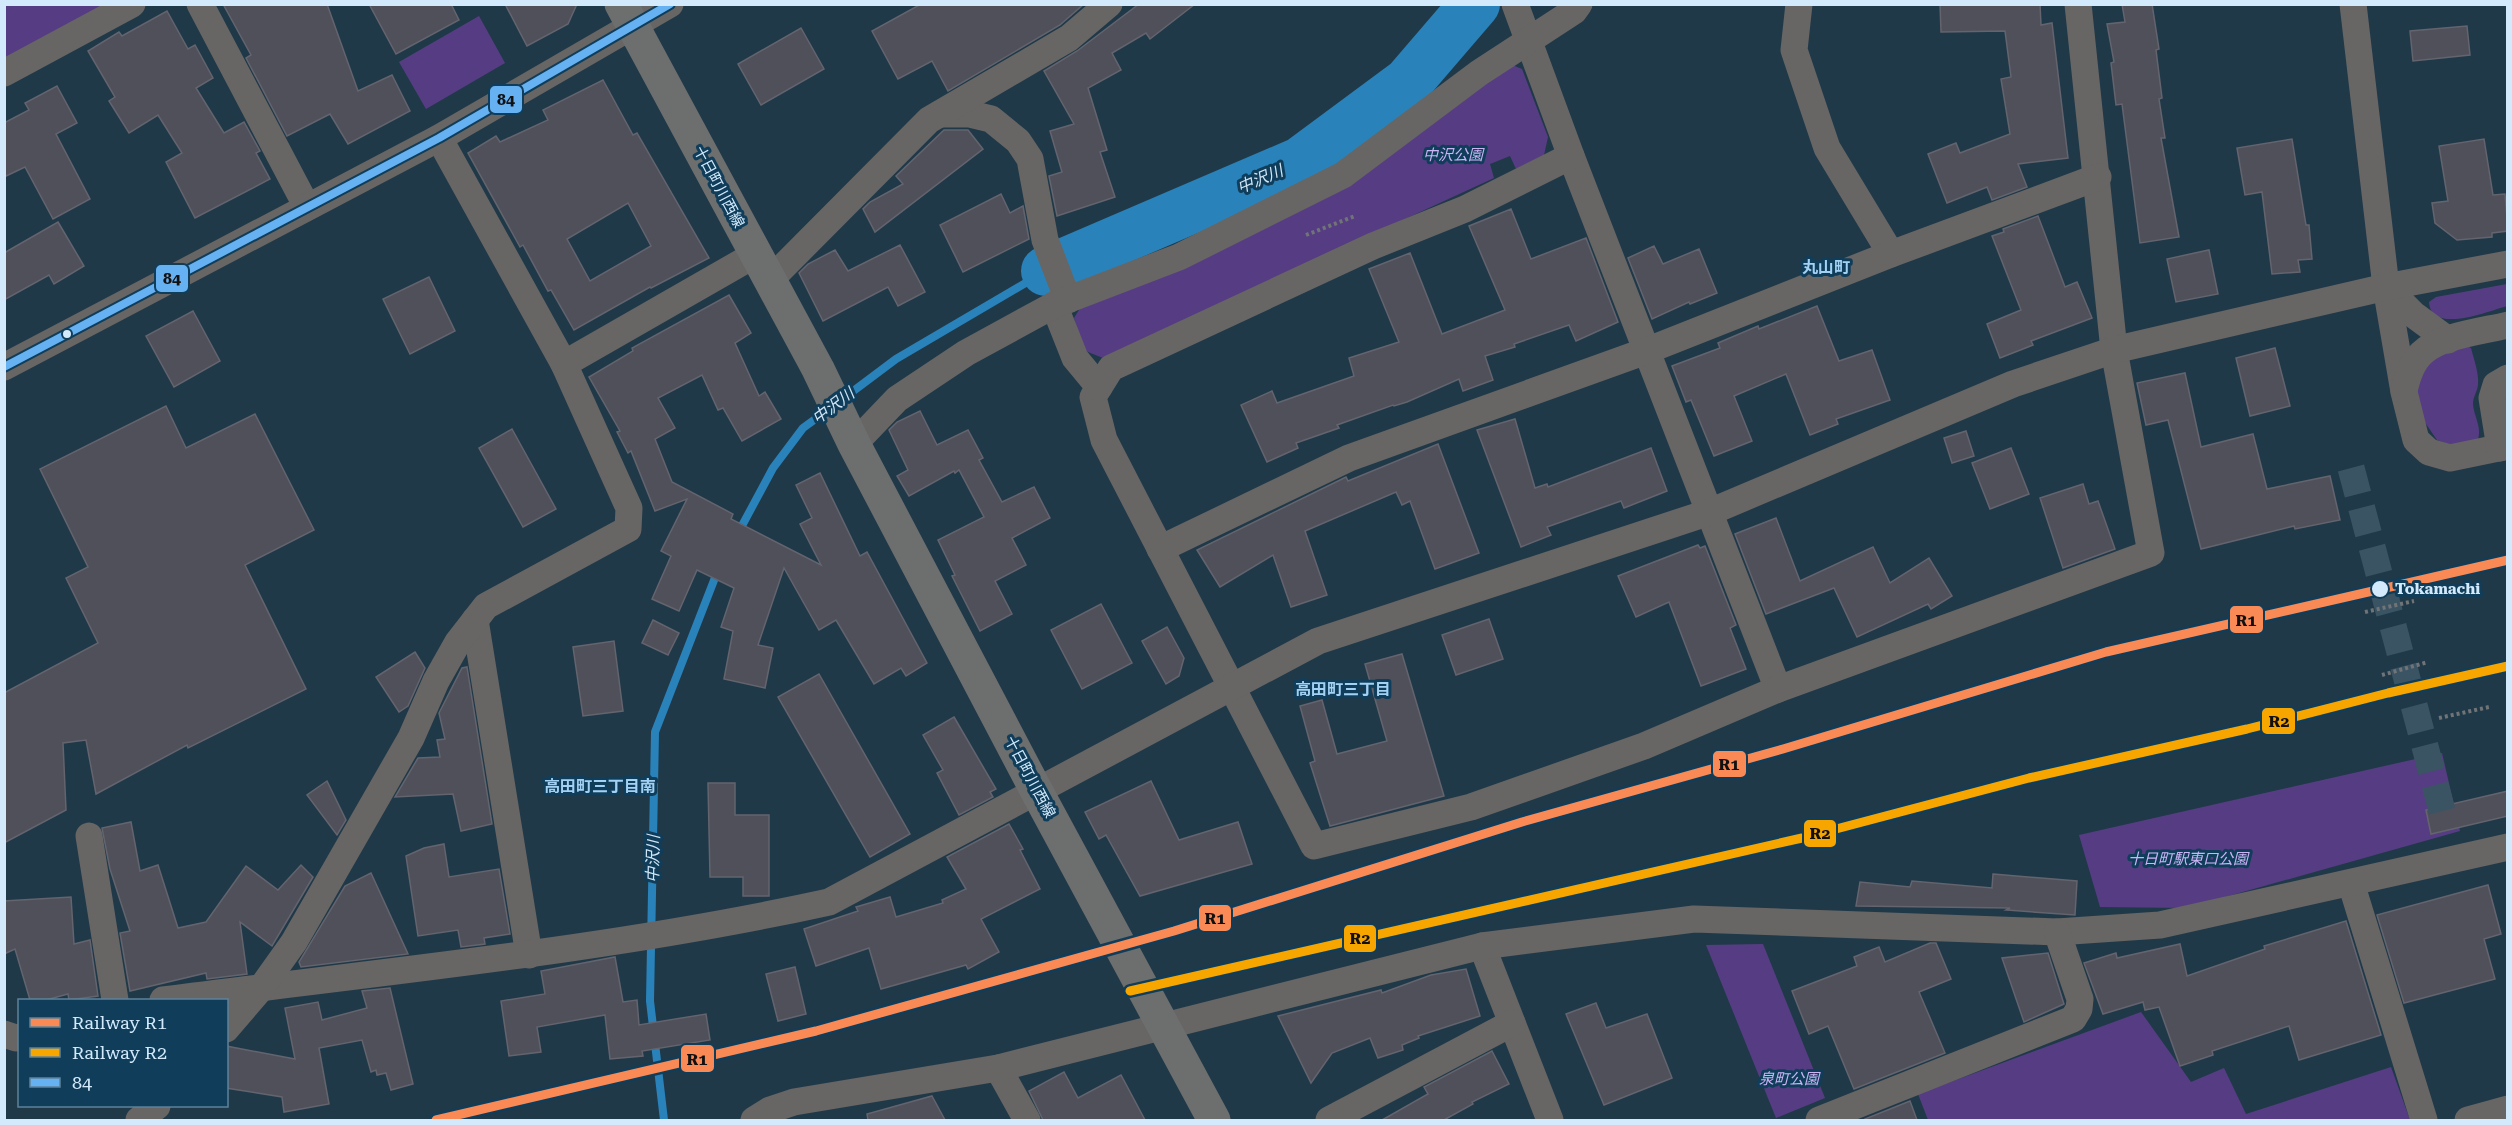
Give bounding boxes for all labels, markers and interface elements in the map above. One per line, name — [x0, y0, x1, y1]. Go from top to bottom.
line badge: 84 — [489, 85, 523, 114]
text: 84 — [497, 90, 515, 109]
street label: 十日町川西線 — [690, 143, 748, 231]
park label: 中沢公園 — [1423, 146, 1485, 164]
water label: 中沢川 — [1234, 160, 1288, 197]
district label: 丸山町 — [1802, 258, 1850, 277]
line badge: 84 — [155, 264, 189, 293]
text: 84 — [163, 269, 181, 288]
unlabelled marker — [61, 328, 73, 340]
water label: 中沢川 — [808, 383, 859, 428]
marker: Tokamachi — [2370, 579, 2390, 599]
place label: Tokamachi — [2395, 580, 2480, 598]
line badge: R1 — [2229, 605, 2264, 634]
text: R1 — [2236, 611, 2256, 630]
district label: 高田町三丁目 — [1295, 680, 1391, 699]
line badge: R2 — [2261, 707, 2296, 735]
text: R2 — [2269, 712, 2289, 731]
street label: 十日町川西線 — [1001, 733, 1059, 821]
line badge: R1 — [1712, 750, 1747, 778]
text: R1 — [1719, 755, 1739, 774]
district label: 高田町三丁目南 — [544, 777, 656, 796]
line badge: R2 — [1803, 819, 1837, 848]
text: R2 — [1810, 824, 1830, 843]
water label: 中沢川 — [643, 833, 663, 883]
park label: 十日町駅東口公園 — [2128, 850, 2250, 868]
line badge: R1 — [1198, 904, 1232, 932]
text: R1 — [1205, 909, 1225, 928]
line badge: R2 — [1343, 924, 1377, 953]
text: R2 — [1350, 929, 1370, 948]
legend — [18, 999, 228, 1107]
text: Railway R1 — [72, 1012, 167, 1033]
text: Railway R2 — [72, 1042, 167, 1063]
line badge: R1 — [680, 1044, 715, 1073]
text: R1 — [687, 1050, 707, 1069]
park label: 泉町公園 — [1759, 1070, 1821, 1088]
text: 84 — [72, 1072, 92, 1093]

